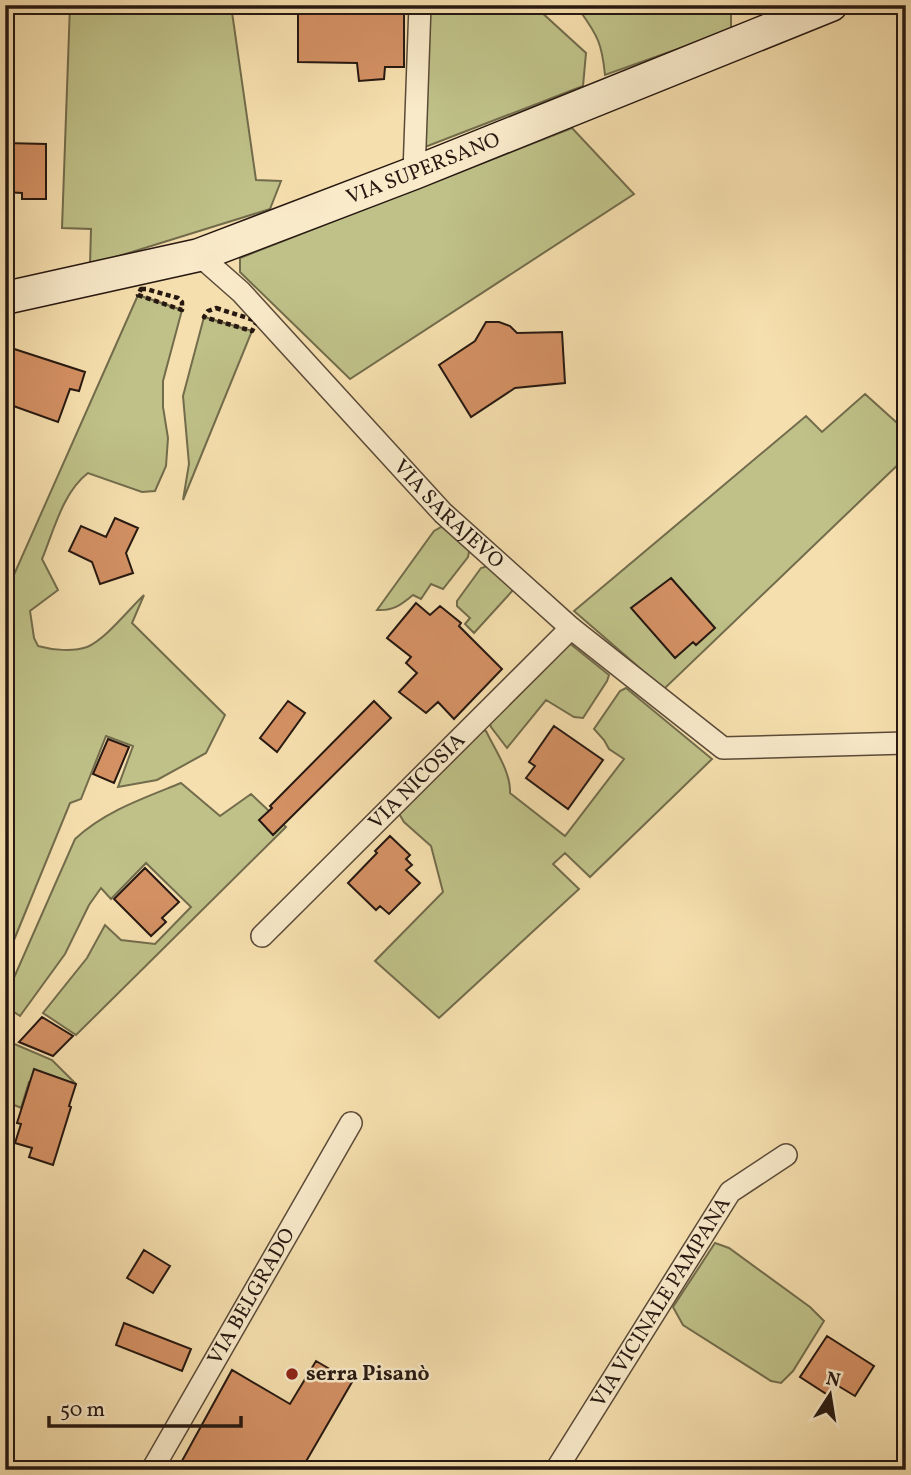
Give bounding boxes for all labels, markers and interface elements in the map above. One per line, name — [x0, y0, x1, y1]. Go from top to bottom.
street label: VIA SUPERSANO — [342, 125, 505, 212]
street label: VIA SARAJEVO — [387, 453, 510, 575]
street label: VIA NICOSIA — [362, 726, 472, 836]
street label: VIA VICINALE PAMPANA — [584, 1191, 738, 1413]
street label: VIA BELGRADO — [201, 1223, 302, 1370]
place label: serra Pisanò — [306, 1360, 430, 1389]
north arrow — [796, 1360, 866, 1430]
marker: serra Pisanò — [284, 1366, 300, 1382]
text: N — [824, 1366, 843, 1395]
scale bar — [49, 1384, 242, 1428]
text: 50 m — [60, 1396, 105, 1425]

